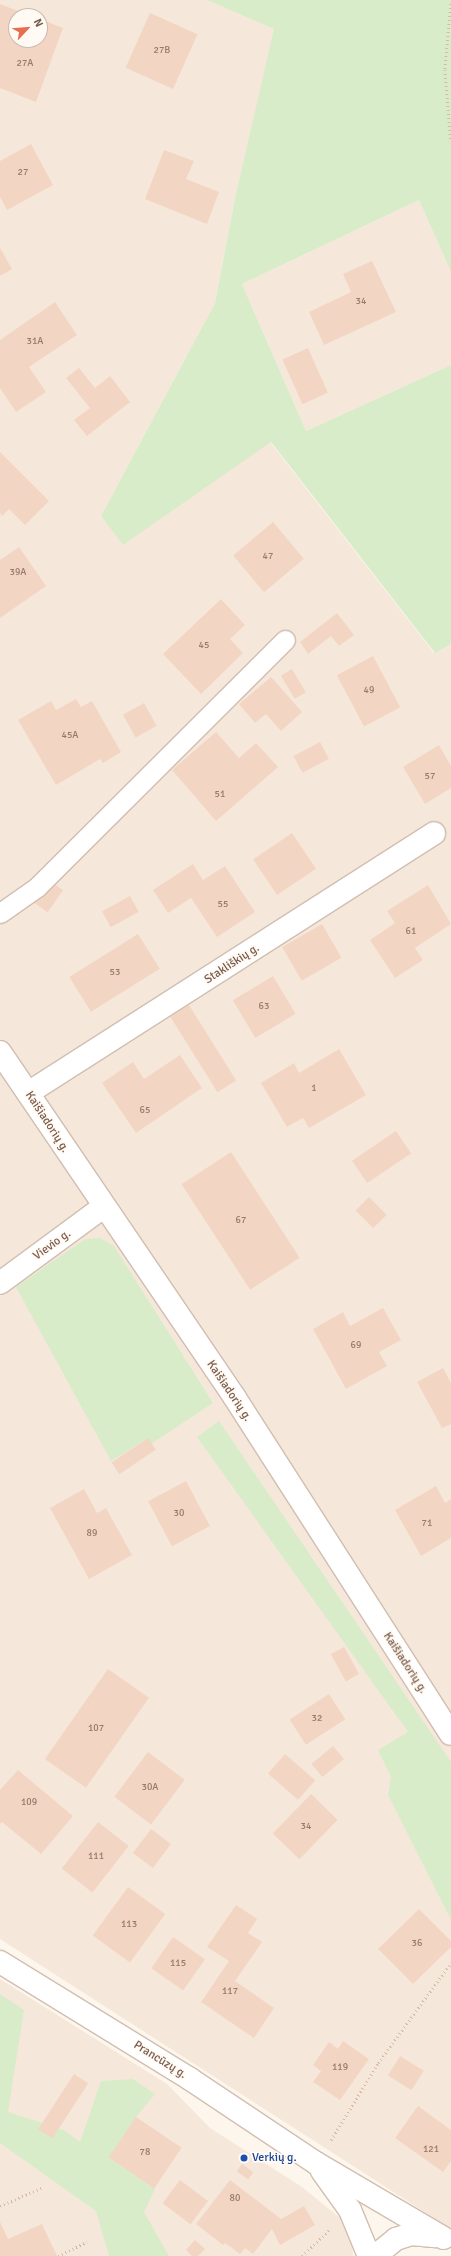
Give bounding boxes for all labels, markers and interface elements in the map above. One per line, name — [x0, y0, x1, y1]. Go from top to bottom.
north arrow — [8, 8, 48, 48]
text: N — [31, 17, 46, 29]
house number: 27B — [154, 45, 170, 57]
house number: 27A — [17, 58, 33, 70]
house number: 27 — [18, 167, 28, 179]
house number: 34 — [356, 296, 366, 308]
house number: 31A — [27, 336, 43, 348]
house number: 47 — [263, 551, 273, 563]
house number: 39A — [10, 567, 26, 579]
house number: 45 — [199, 640, 209, 652]
house number: 49 — [364, 685, 374, 697]
house number: 45A — [62, 730, 78, 742]
house number: 57 — [425, 771, 435, 783]
house number: 51 — [215, 789, 225, 801]
house number: 55 — [218, 899, 228, 911]
house number: 61 — [406, 926, 416, 938]
street label: Stakliškių g. — [202, 941, 262, 987]
house number: 53 — [110, 967, 120, 979]
house number: 63 — [259, 1001, 269, 1013]
house number: 1 — [311, 1083, 317, 1095]
street label: Kaišiadorių g. — [22, 1089, 72, 1155]
house number: 65 — [140, 1105, 150, 1117]
house number: 67 — [236, 1215, 246, 1227]
street label: Vievio g. — [30, 1227, 74, 1263]
house number: 69 — [351, 1340, 361, 1352]
street label: Kaišiadorių g. — [203, 1358, 255, 1424]
house number: 30 — [174, 1508, 184, 1520]
house number: 71 — [422, 1518, 432, 1530]
house number: 89 — [87, 1528, 97, 1540]
street label: Kaišiadorių g. — [380, 1630, 430, 1696]
house number: 32 — [312, 1713, 322, 1725]
house number: 107 — [88, 1723, 104, 1735]
house number: 30A — [142, 1782, 158, 1794]
house number: 109 — [21, 1797, 37, 1809]
house number: 34 — [301, 1821, 311, 1833]
house number: 111 — [88, 1851, 104, 1863]
house number: 113 — [121, 1919, 137, 1931]
house number: 36 — [412, 1938, 422, 1950]
house number: 115 — [170, 1958, 186, 1970]
house number: 117 — [222, 1986, 238, 1998]
street label: Prancūzų g. — [131, 2038, 189, 2082]
house number: 119 — [332, 2062, 348, 2074]
house number: 121 — [423, 2144, 439, 2156]
house number: 78 — [140, 2147, 150, 2159]
place label: Verkių g. — [252, 2151, 297, 2165]
marker: Verkių g. — [239, 2153, 249, 2163]
house number: 80 — [230, 2193, 240, 2205]

